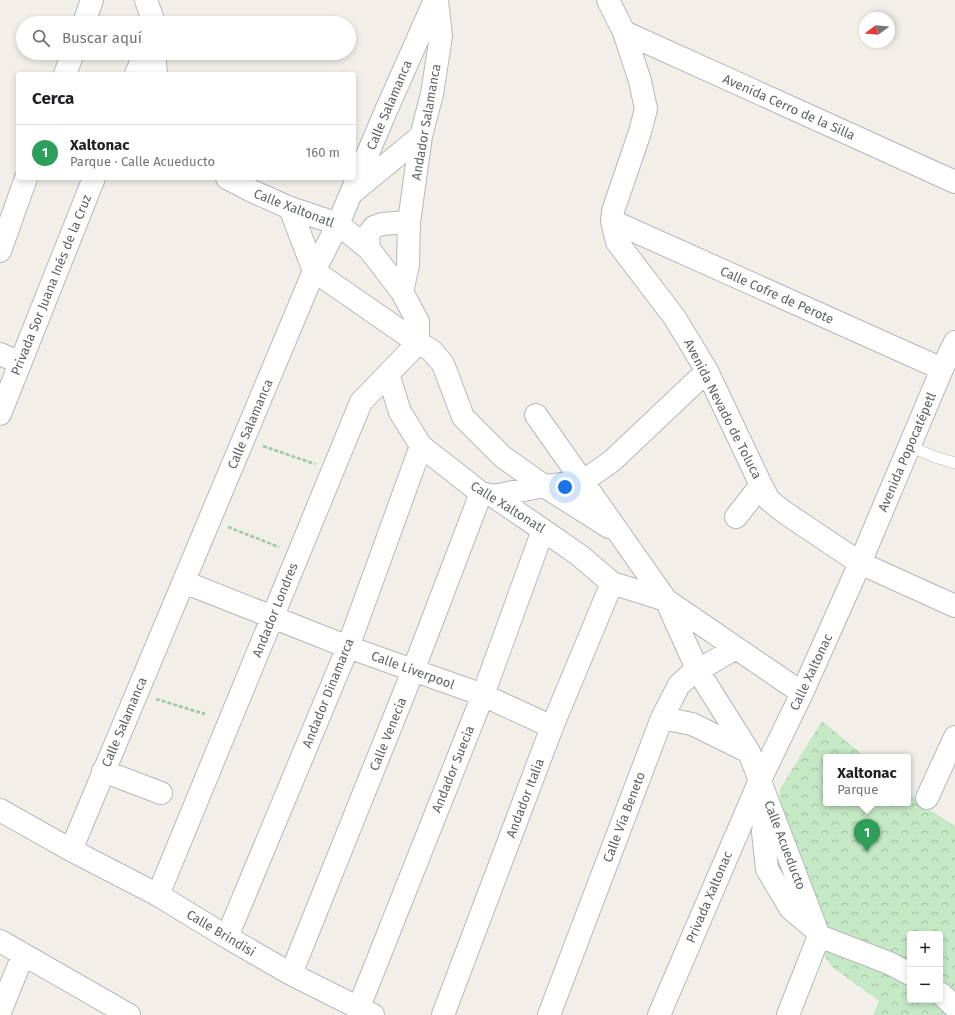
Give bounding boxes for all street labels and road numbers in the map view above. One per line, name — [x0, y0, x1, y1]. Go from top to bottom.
street label: Calle Salamanca — [363, 58, 415, 152]
street label: Andador Salamanca — [408, 63, 444, 181]
street label: Avenida Cerro de la Silla — [721, 71, 857, 143]
street label: Calle Xaltonatl — [252, 186, 337, 230]
street label: Privada Sor Juana Inés de la Cruz — [8, 192, 94, 377]
street label: Calle Cofre de Perote — [718, 263, 836, 327]
street label: Avenida Nevado de Toluca — [681, 337, 765, 481]
street label: Calle Salamanca — [224, 377, 276, 471]
street label: Avenida Popocatépetl — [875, 390, 939, 514]
street label: Calle Xaltonatl — [468, 478, 548, 536]
street label: Andador Londres — [249, 561, 301, 659]
street label: Calle Xaltonac — [787, 631, 835, 713]
street label: Andador Dinamarca — [299, 636, 357, 750]
street label: Calle Liverpool — [369, 648, 457, 692]
street label: Calle Salamanca — [98, 675, 150, 769]
street label: Calle Venecia — [366, 695, 410, 773]
street label: Andador Suecia — [429, 723, 477, 815]
street label: Andador Italia — [503, 756, 547, 840]
street label: Calle Vía Beneto — [600, 770, 648, 864]
street label: Calle Acueducto — [761, 798, 809, 892]
street label: Privada Xaltonac — [683, 849, 735, 945]
street label: Calle Brindisi — [184, 907, 258, 959]

